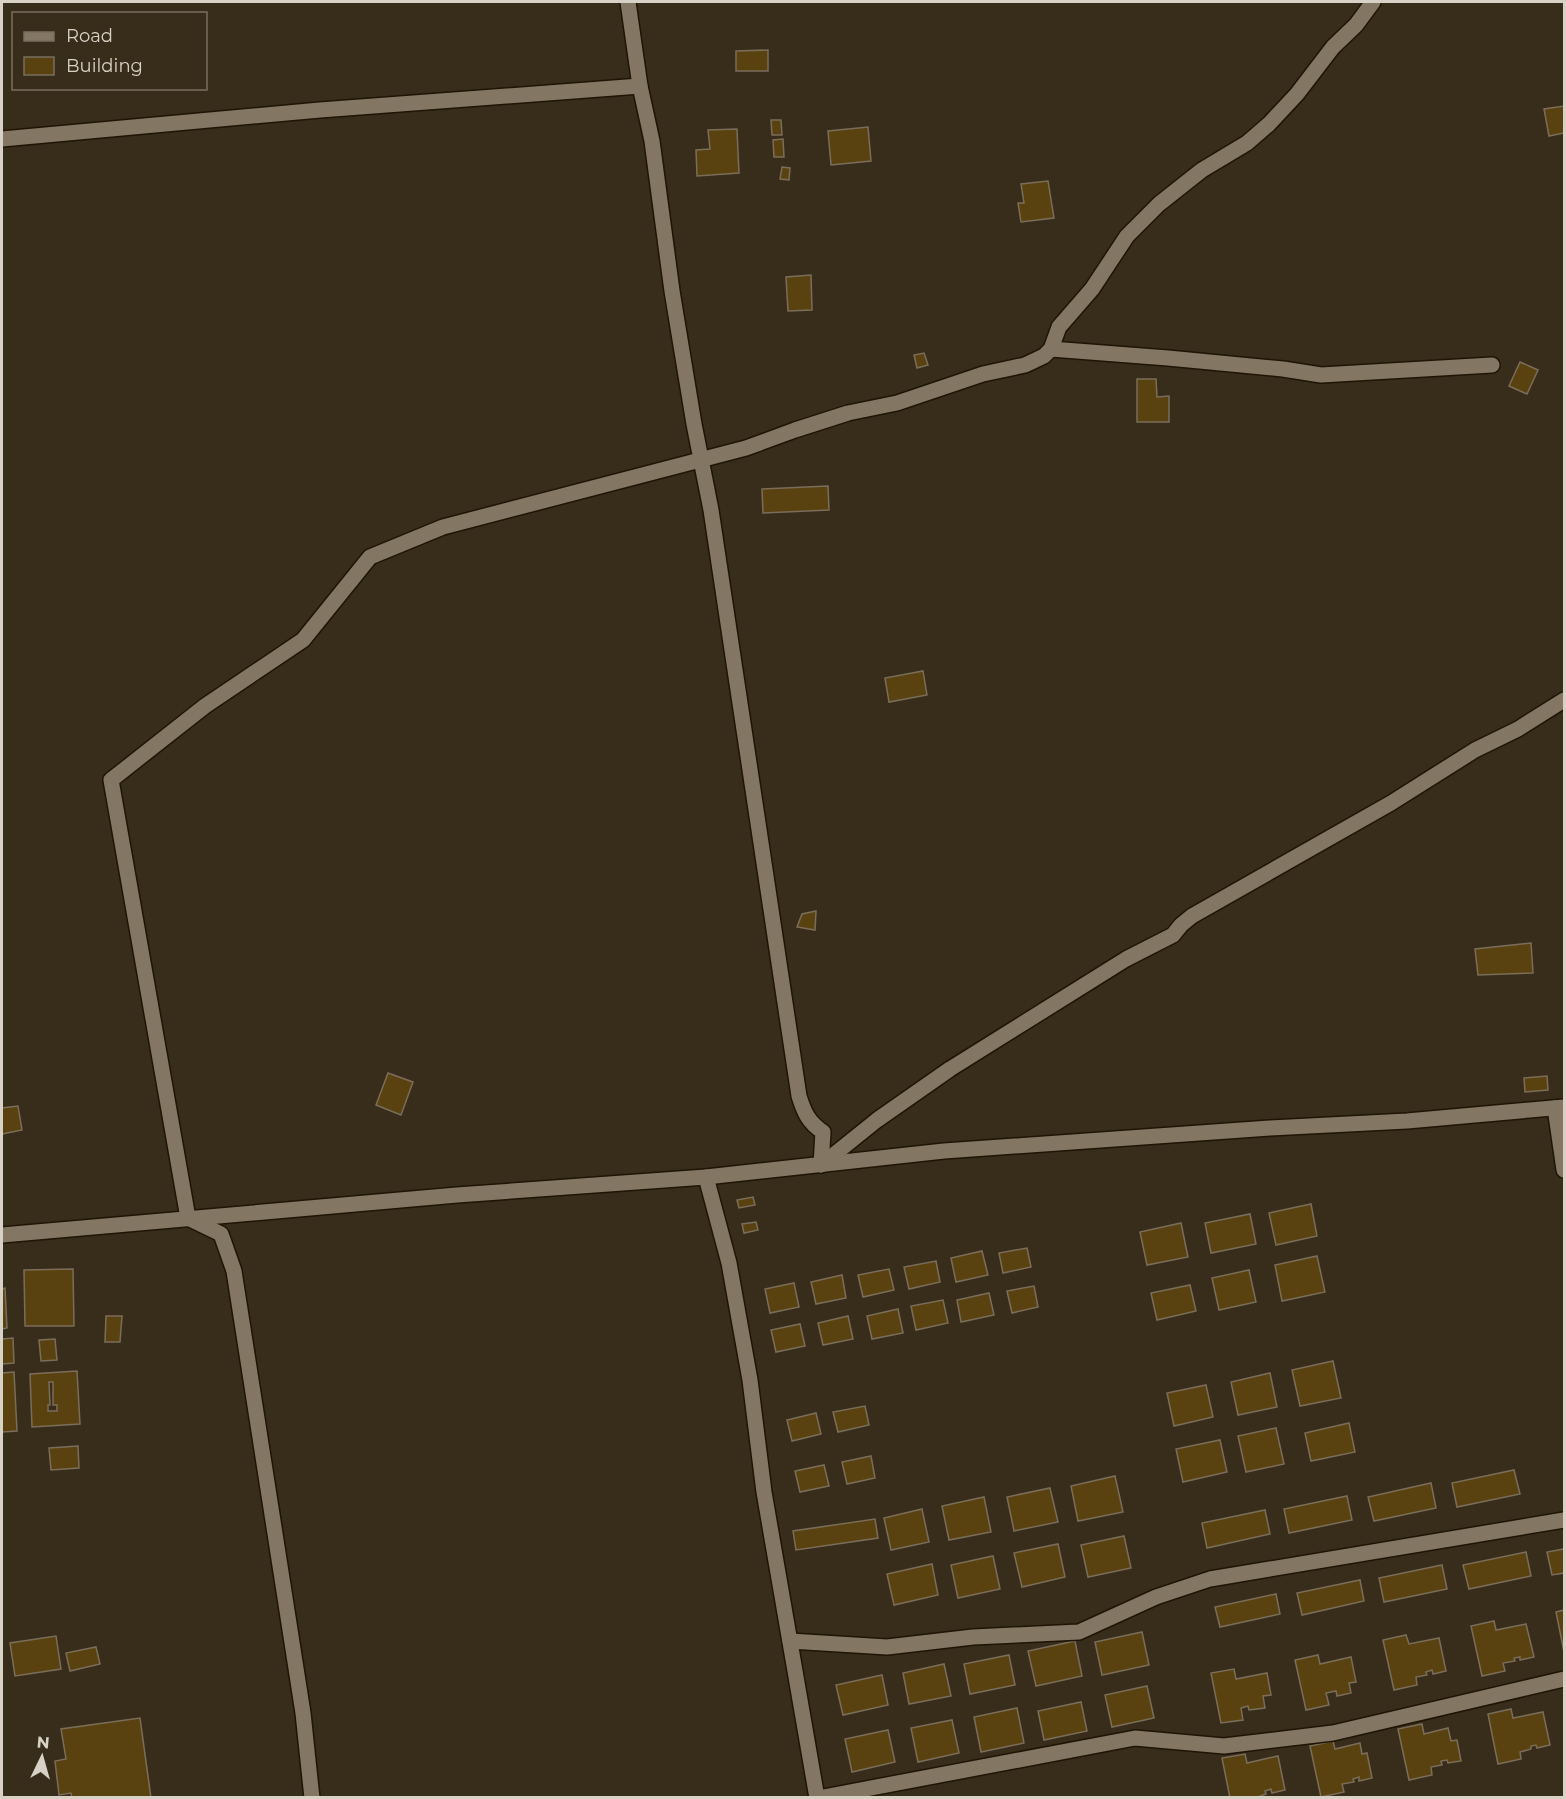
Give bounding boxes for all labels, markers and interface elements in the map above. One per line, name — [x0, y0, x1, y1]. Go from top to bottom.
legend — [12, 12, 207, 90]
text: Road — [66, 25, 113, 47]
text: Building — [66, 55, 143, 77]
north arrow — [12, 1727, 72, 1787]
text: N — [36, 1733, 51, 1753]

